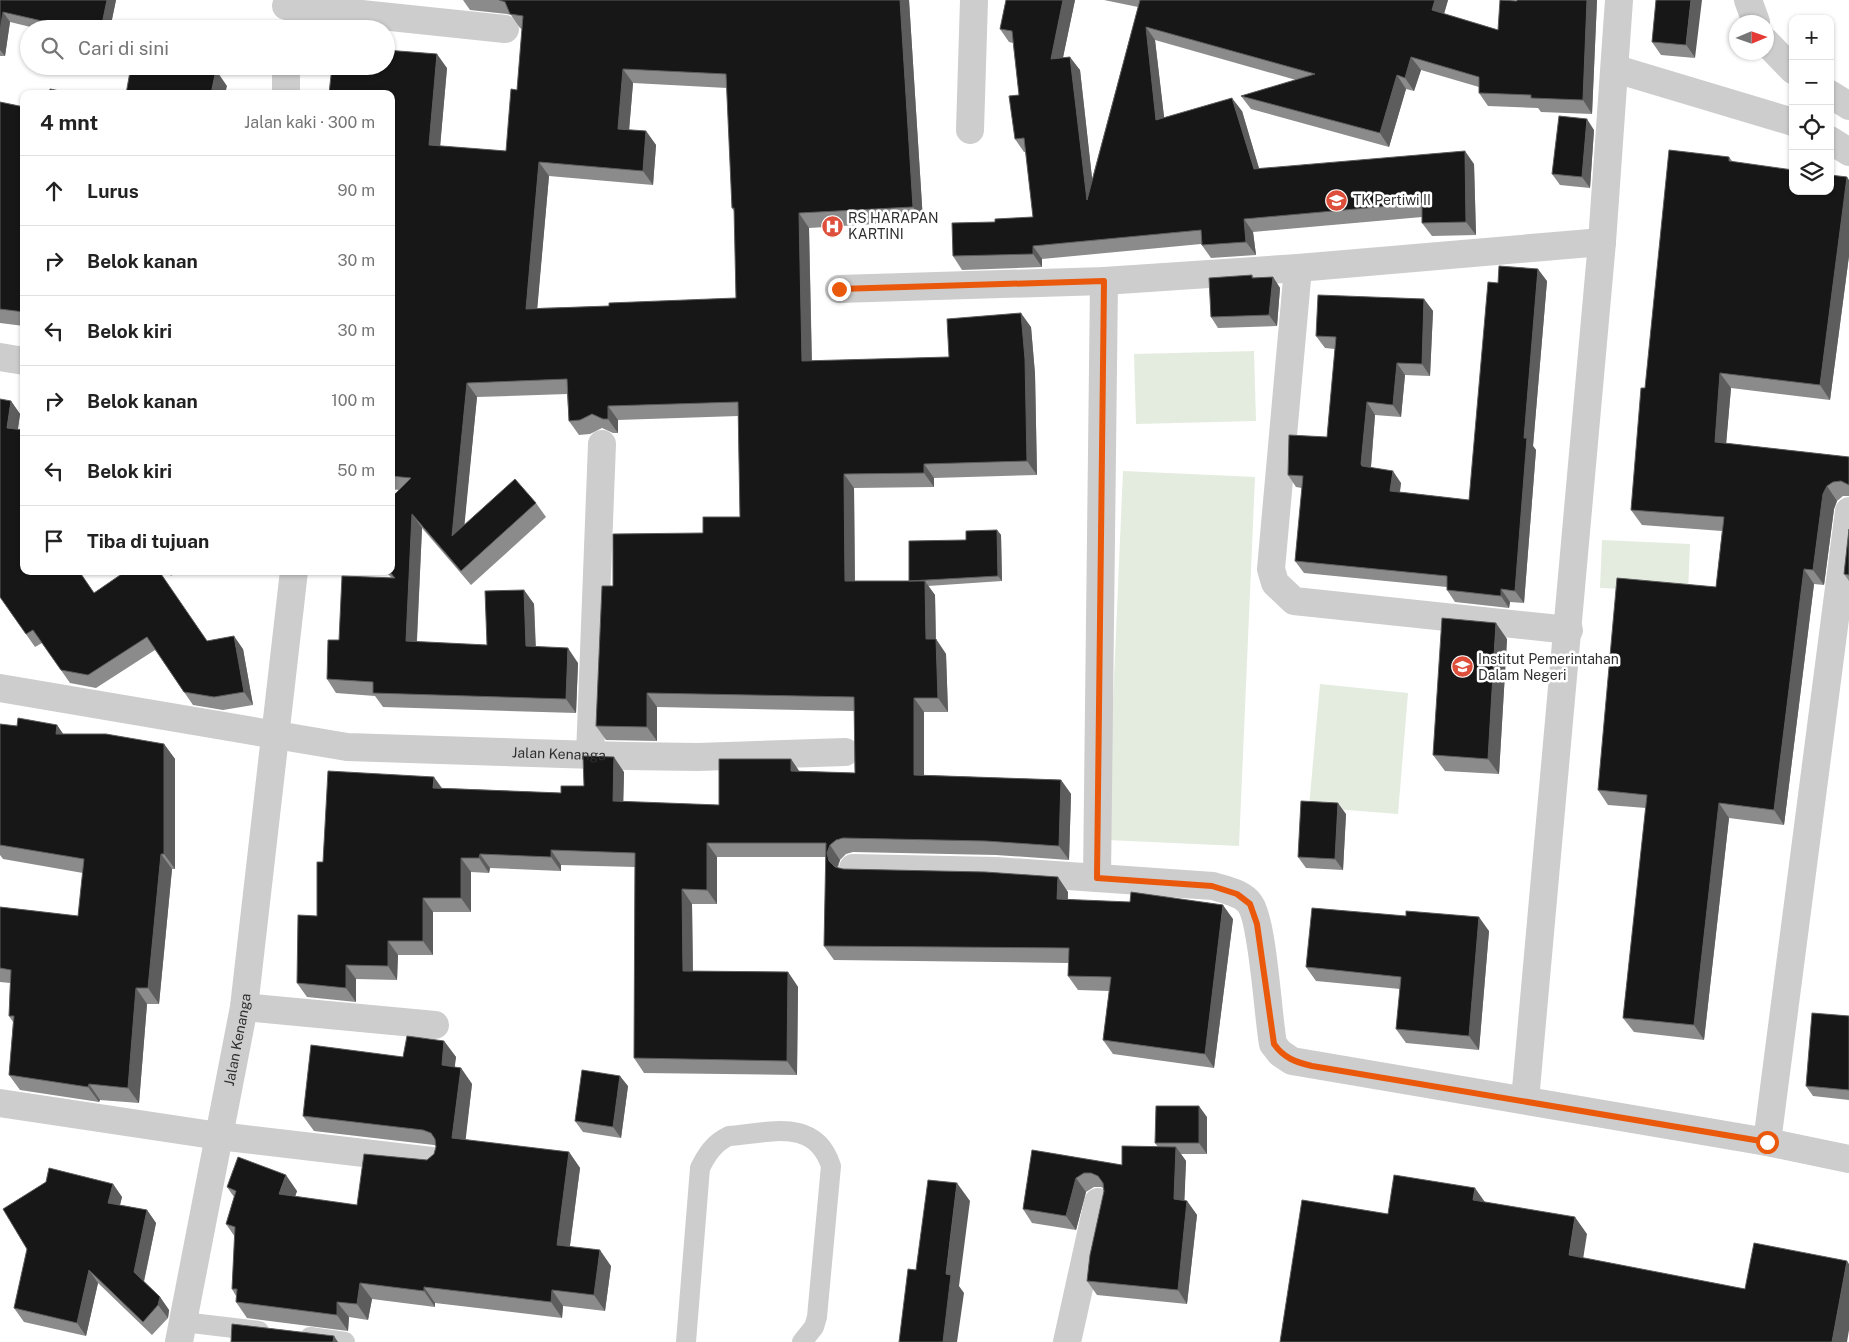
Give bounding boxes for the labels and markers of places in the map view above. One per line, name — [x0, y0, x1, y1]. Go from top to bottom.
school or university icon: TK Pertiwi II — [1325, 188, 1349, 212]
place label: TK Pertiwi II — [1353, 192, 1431, 208]
place label: RS HARAPAN KARTINI — [848, 210, 939, 242]
hospital icon: RS HARAPAN KARTINI — [820, 214, 844, 238]
place label: Institut Pemerintahan Dalam Negeri — [1478, 651, 1619, 683]
school or university icon: Institut Pemerintahan Dalam Negeri — [1450, 655, 1474, 679]

